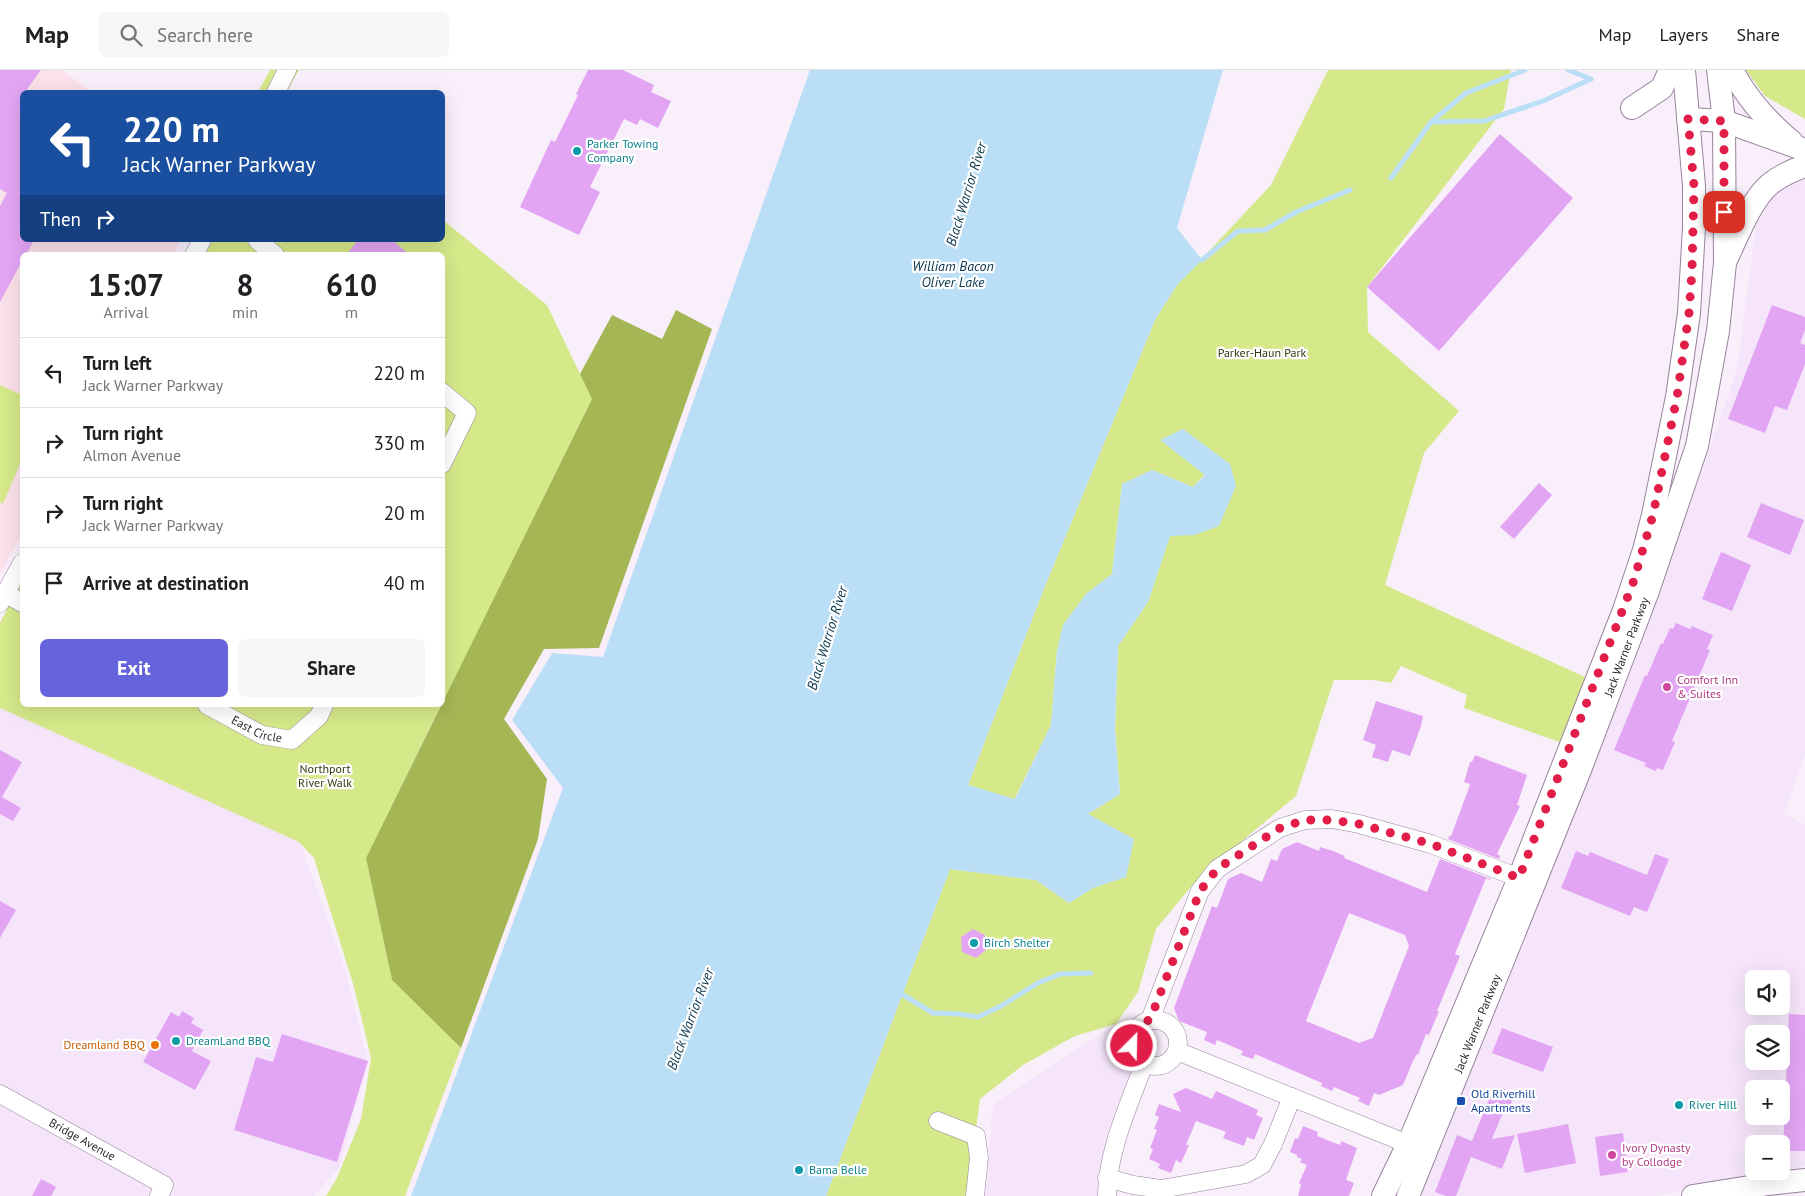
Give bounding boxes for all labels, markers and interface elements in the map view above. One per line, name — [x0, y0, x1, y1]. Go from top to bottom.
search box — [99, 12, 449, 57]
text: Map — [25, 19, 69, 50]
icon: search — [117, 21, 145, 49]
text: Search here — [157, 23, 253, 47]
text: Map — [1599, 23, 1631, 46]
text: Layers — [1659, 23, 1708, 46]
text: Share — [1736, 23, 1780, 46]
text: 220 m — [123, 106, 220, 152]
icon: left — [40, 110, 105, 175]
place label: Parker Towing Company — [587, 136, 658, 165]
water label: Black Warrior River — [942, 139, 991, 248]
marker: Parker Towing Company — [571, 145, 583, 157]
text: Jack Warner Parkway — [123, 150, 316, 178]
pin — [1703, 191, 1745, 233]
icon: arrive — [1710, 198, 1738, 226]
icon: right — [91, 205, 119, 233]
text: Then — [40, 207, 81, 231]
water label: William Bacon Oliver Lake — [912, 257, 994, 291]
text: 15:07 — [88, 265, 164, 304]
text: 8 — [237, 265, 254, 304]
text: 610 — [326, 265, 377, 304]
text: Arrival — [104, 302, 148, 322]
text: min — [232, 302, 258, 322]
text: m — [345, 302, 358, 322]
park label: Parker-Haun Park — [1218, 345, 1307, 360]
text: Turn left — [83, 351, 152, 375]
icon: left — [40, 359, 68, 387]
text: 220 m — [373, 361, 425, 385]
text: Jack Warner Parkway — [83, 375, 223, 395]
text: Turn right — [83, 421, 163, 445]
icon: right — [40, 429, 68, 457]
text: 330 m — [373, 431, 425, 455]
text: Almon Avenue — [83, 445, 181, 465]
text: Turn right — [83, 491, 163, 515]
icon: right — [40, 499, 68, 527]
text: 20 m — [384, 501, 425, 525]
text: Jack Warner Parkway — [83, 515, 223, 535]
icon: arrive — [40, 569, 68, 597]
text: Arrive at destination — [83, 571, 249, 595]
text: 40 m — [384, 571, 425, 595]
water label: Black Warrior River — [803, 583, 852, 692]
street label: Jack Warner Parkway — [1600, 595, 1652, 700]
button: Exit — [40, 639, 228, 697]
button: Share — [238, 639, 425, 697]
place label: Comfort Inn & Suites — [1677, 672, 1738, 701]
marker: Comfort Inn & Suites — [1661, 681, 1673, 693]
street label: East Circle — [229, 712, 283, 745]
park label: Northport River Walk — [298, 761, 352, 790]
place label: Birch Shelter — [984, 935, 1050, 950]
marker: Birch Shelter — [968, 937, 980, 949]
water label: Black Warrior River — [662, 964, 718, 1072]
map controls — [1745, 970, 1790, 1180]
button: sound — [1745, 970, 1790, 1015]
street label: Jack Warner Parkway — [1450, 971, 1504, 1076]
position arrow — [1105, 1019, 1157, 1071]
button: layers — [1745, 1025, 1790, 1070]
place label: DreamLand BBQ — [186, 1033, 271, 1048]
marker: DreamLand BBQ — [170, 1035, 182, 1047]
place label: Dreamland BBQ — [63, 1037, 146, 1052]
marker: Dreamland BBQ — [149, 1039, 161, 1051]
button: + — [1745, 1080, 1790, 1125]
place label: Old Riverhill Apartments — [1471, 1086, 1536, 1115]
marker: Old Riverhill Apartments — [1455, 1095, 1467, 1107]
place label: River Hill — [1689, 1097, 1737, 1112]
marker: River Hill — [1673, 1099, 1685, 1111]
street label: Bridge Avenue — [47, 1115, 118, 1164]
button: − — [1745, 1135, 1790, 1180]
place label: Ivory Dynasty by Collodge — [1622, 1140, 1691, 1169]
marker: Ivory Dynasty by Collodge — [1606, 1149, 1618, 1161]
place label: Bama Belle — [809, 1162, 867, 1177]
marker: Bama Belle — [793, 1164, 805, 1176]

